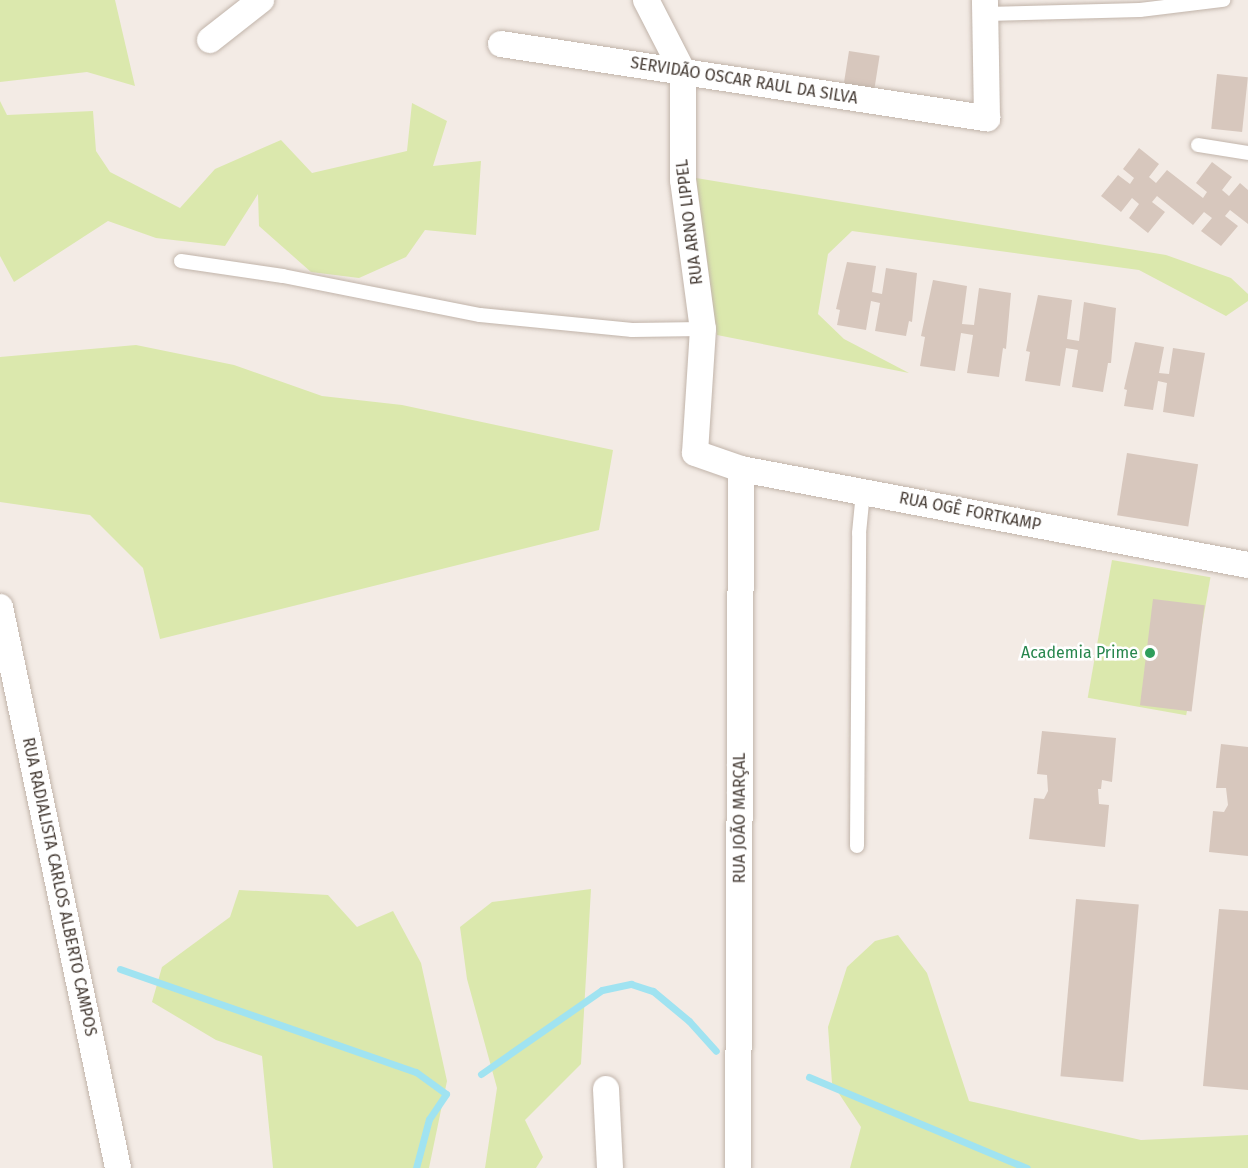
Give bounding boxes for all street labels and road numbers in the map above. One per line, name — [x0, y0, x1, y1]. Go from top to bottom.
street label: SERVIDÃO OSCAR RAUL DA SILVA — [629, 54, 859, 108]
street label: RUA ARNO LIPPEL — [673, 158, 707, 286]
street label: RUA OGÊ FORTKAMP — [897, 489, 1043, 535]
street label: RUA RADIALISTA CARLOS ALBERTO CAMPOS — [18, 736, 100, 1038]
street label: RUA JOÃO MARÇAL — [730, 753, 750, 883]

